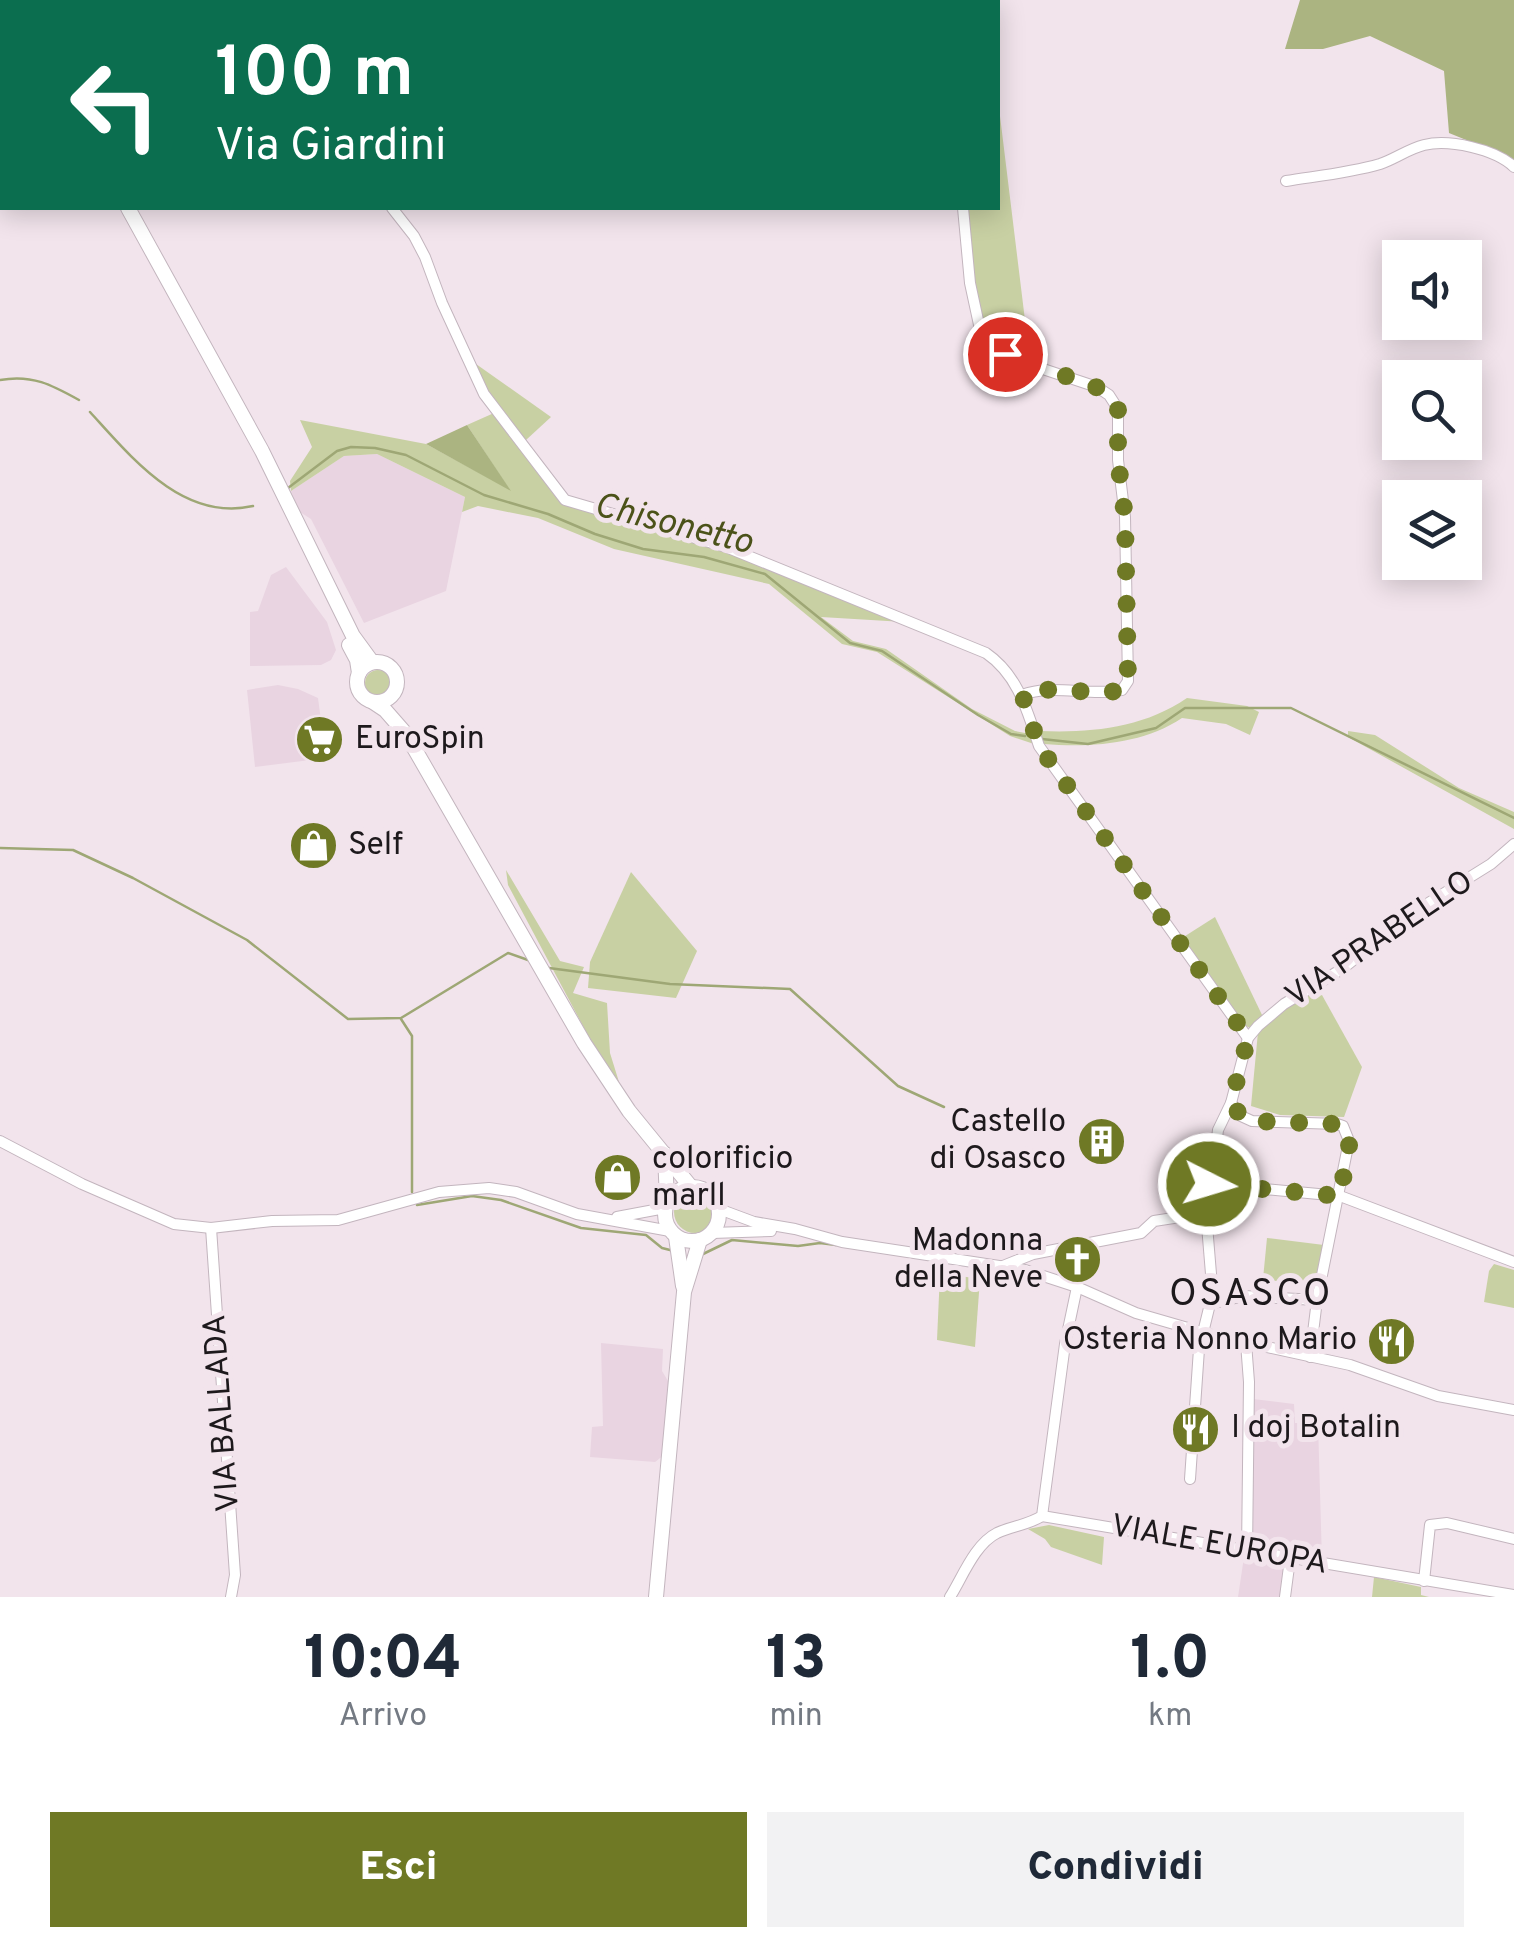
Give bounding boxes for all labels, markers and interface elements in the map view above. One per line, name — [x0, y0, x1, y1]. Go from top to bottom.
text: 100 m — [215, 32, 414, 121]
icon: left — [50, 40, 180, 170]
text: Via Giardini — [215, 119, 447, 176]
map controls — [1382, 240, 1482, 580]
button: sound — [1382, 240, 1482, 340]
pin — [963, 312, 1048, 397]
icon: arrive — [978, 327, 1033, 382]
button: search — [1382, 360, 1482, 460]
button: layers — [1382, 480, 1482, 580]
water label: Chisonetto — [589, 484, 757, 566]
supermarket icon: EuroSpin — [294, 714, 346, 766]
place label: EuroSpin — [355, 720, 485, 760]
shop icon: Self — [287, 820, 339, 872]
place label: Self — [348, 826, 403, 866]
street label: VIA PRABELLO — [1278, 862, 1482, 1018]
place label: Castello di Osasco — [930, 1103, 1066, 1180]
building icon: Castello di Osasco — [1075, 1115, 1127, 1167]
position arrow — [1157, 1132, 1261, 1236]
place label: colorificio marll — [652, 1140, 793, 1217]
shop icon: colorificio marll — [591, 1152, 643, 1204]
place label: Madonna della Neve — [894, 1222, 1043, 1299]
church icon: Madonna della Neve — [1052, 1234, 1104, 1286]
district label: OSASCO — [1169, 1271, 1333, 1320]
street label: VIA BALLADA — [196, 1313, 250, 1513]
restaurant icon: Osteria Nonno Mario — [1366, 1315, 1418, 1367]
place label: Osteria Nonno Mario — [1063, 1321, 1357, 1361]
restaurant icon: I doj Botalin — [1170, 1403, 1222, 1455]
place label: I doj Botalin — [1231, 1409, 1401, 1449]
street label: VIALE EUROPA — [1108, 1507, 1330, 1585]
text: 10:04 — [304, 1624, 462, 1700]
text: 13 — [766, 1624, 826, 1700]
text: 1.0 — [1130, 1624, 1210, 1700]
text: Arrivo — [339, 1697, 427, 1737]
text: min — [770, 1697, 823, 1737]
text: km — [1148, 1697, 1192, 1737]
button: Esci — [50, 1812, 747, 1927]
button: Condividi — [767, 1812, 1464, 1927]

